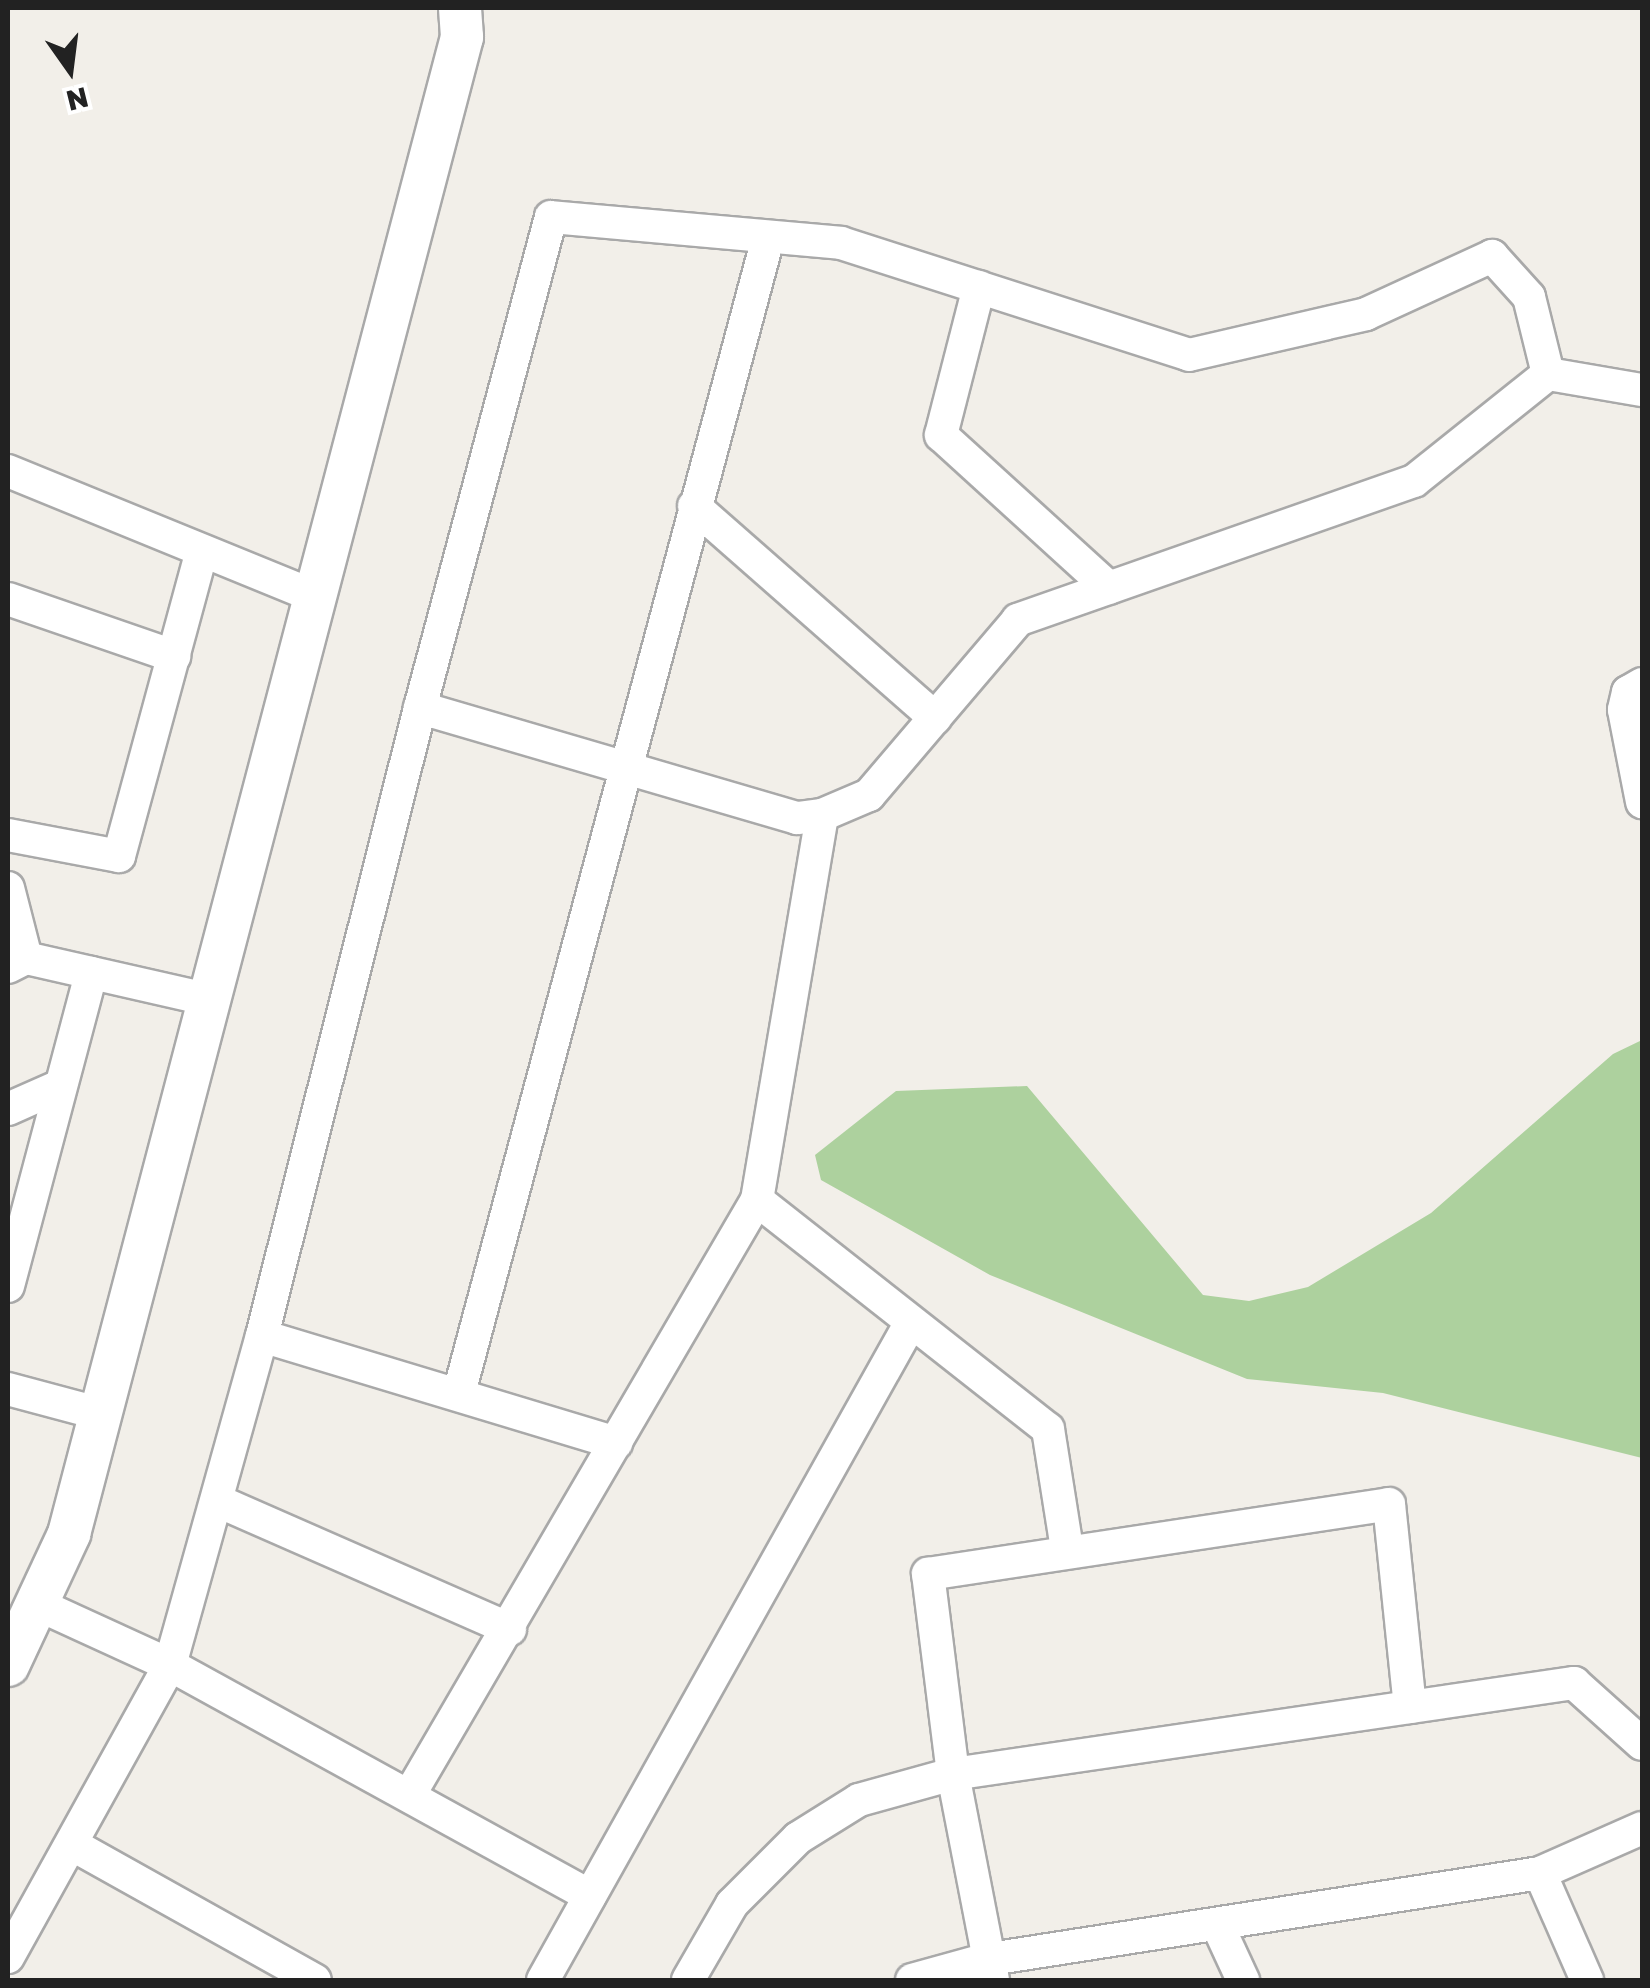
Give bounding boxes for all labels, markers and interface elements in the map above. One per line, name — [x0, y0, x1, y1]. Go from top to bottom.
north arrow — [20, 20, 120, 120]
text: N — [63, 81, 92, 118]

